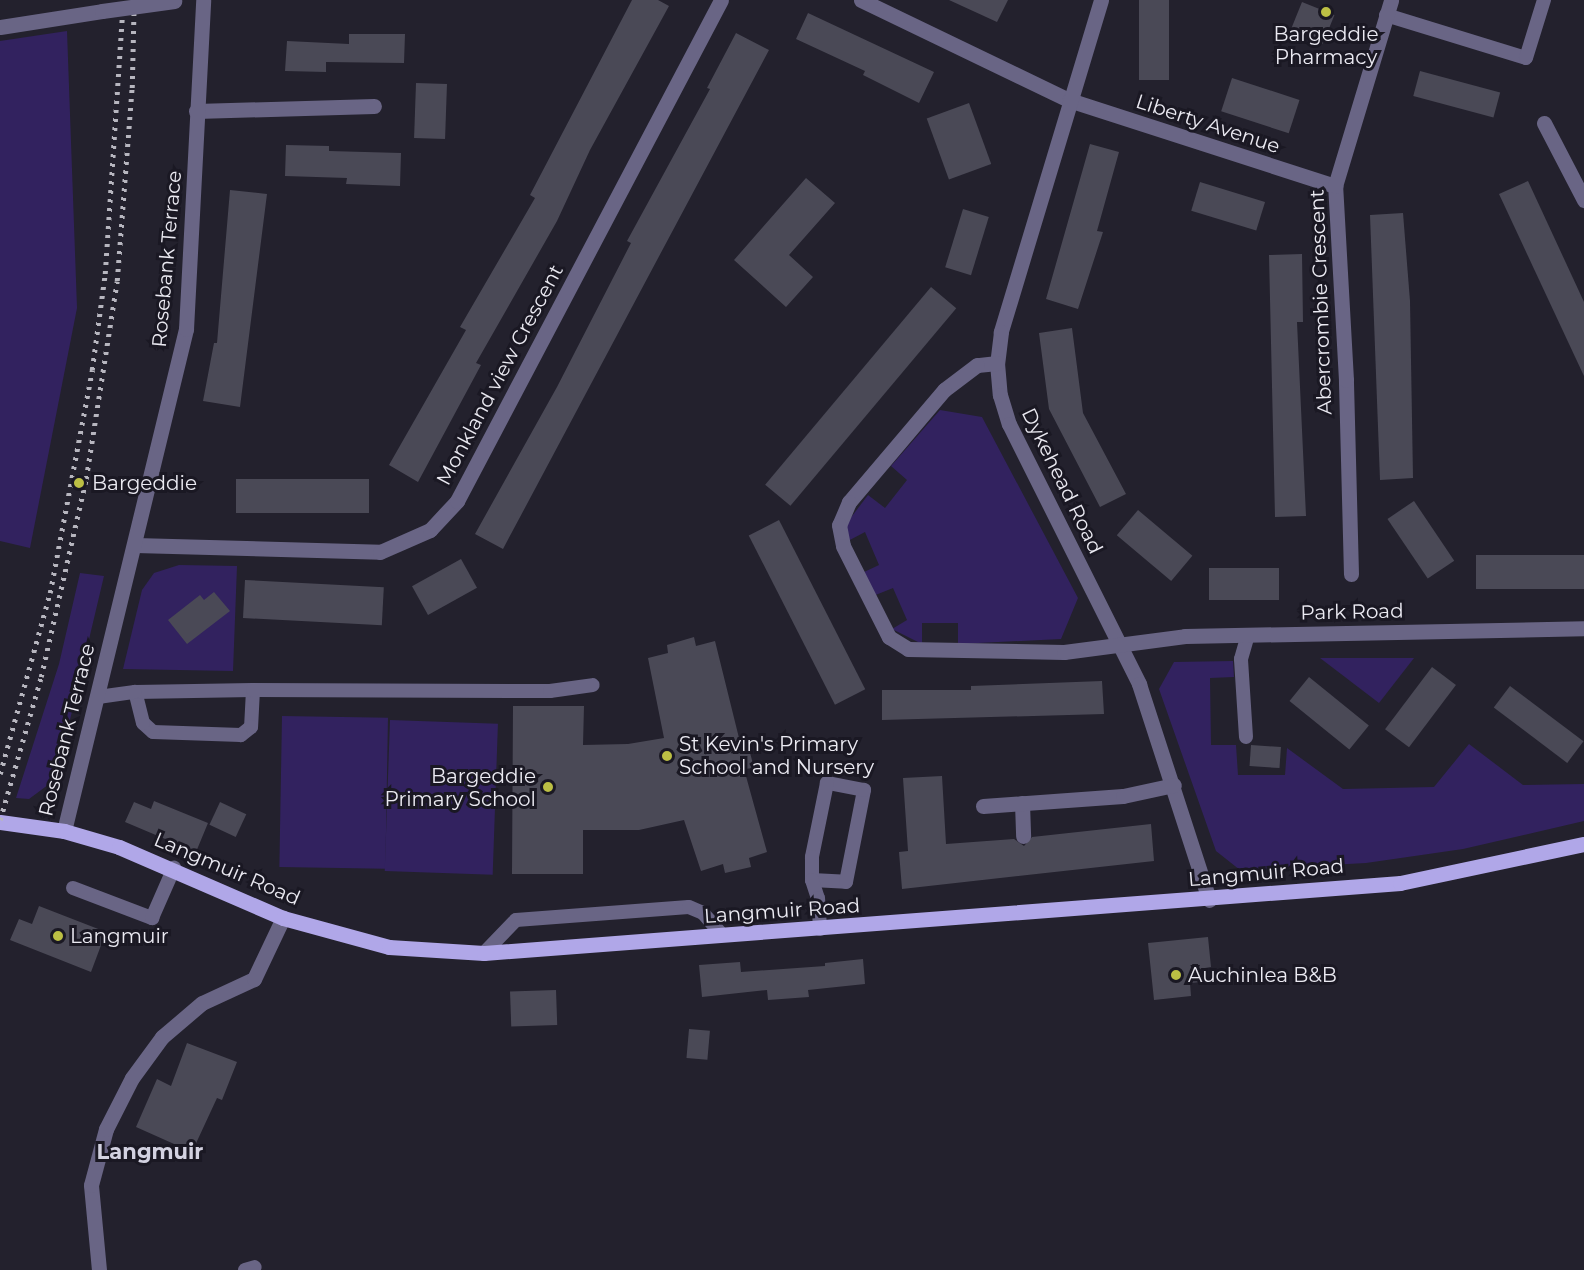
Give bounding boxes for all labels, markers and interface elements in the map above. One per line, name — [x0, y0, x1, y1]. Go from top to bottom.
marker: Bargeddie Pharmacy — [1319, 5, 1333, 19]
place label: Bargeddie Pharmacy — [1273, 22, 1379, 69]
street label: Liberty Avenue — [1133, 89, 1283, 159]
street label: Rosebank Terrace — [147, 170, 187, 348]
street label: Abercrombie Crescent — [1305, 189, 1337, 415]
street label: Monkland view Crescent — [432, 261, 568, 489]
street label: Dykehead Road — [1016, 404, 1108, 558]
place label: Bargeddie — [92, 471, 197, 495]
marker: Bargeddie — [70, 474, 88, 492]
street label: Park Road — [1300, 599, 1404, 625]
street label: Rosebank Terrace — [34, 641, 100, 819]
place label: St Kevin's Primary School and Nursery — [679, 732, 874, 779]
marker: St Kevin's Primary School and Nursery — [660, 749, 674, 763]
place label: Bargeddie Primary School — [384, 764, 536, 811]
marker: Bargeddie Primary School — [541, 780, 555, 794]
street label: Langmuir Road — [150, 827, 304, 911]
street label: Langmuir Road — [1187, 854, 1345, 892]
street label: Langmuir Road — [703, 894, 861, 928]
place label: Langmuir — [70, 924, 169, 948]
marker: Langmuir — [51, 929, 65, 943]
place label: Auchinlea B&B — [1188, 963, 1337, 987]
marker: Auchinlea B&B — [1169, 968, 1183, 982]
district label: Langmuir — [97, 1139, 203, 1165]

